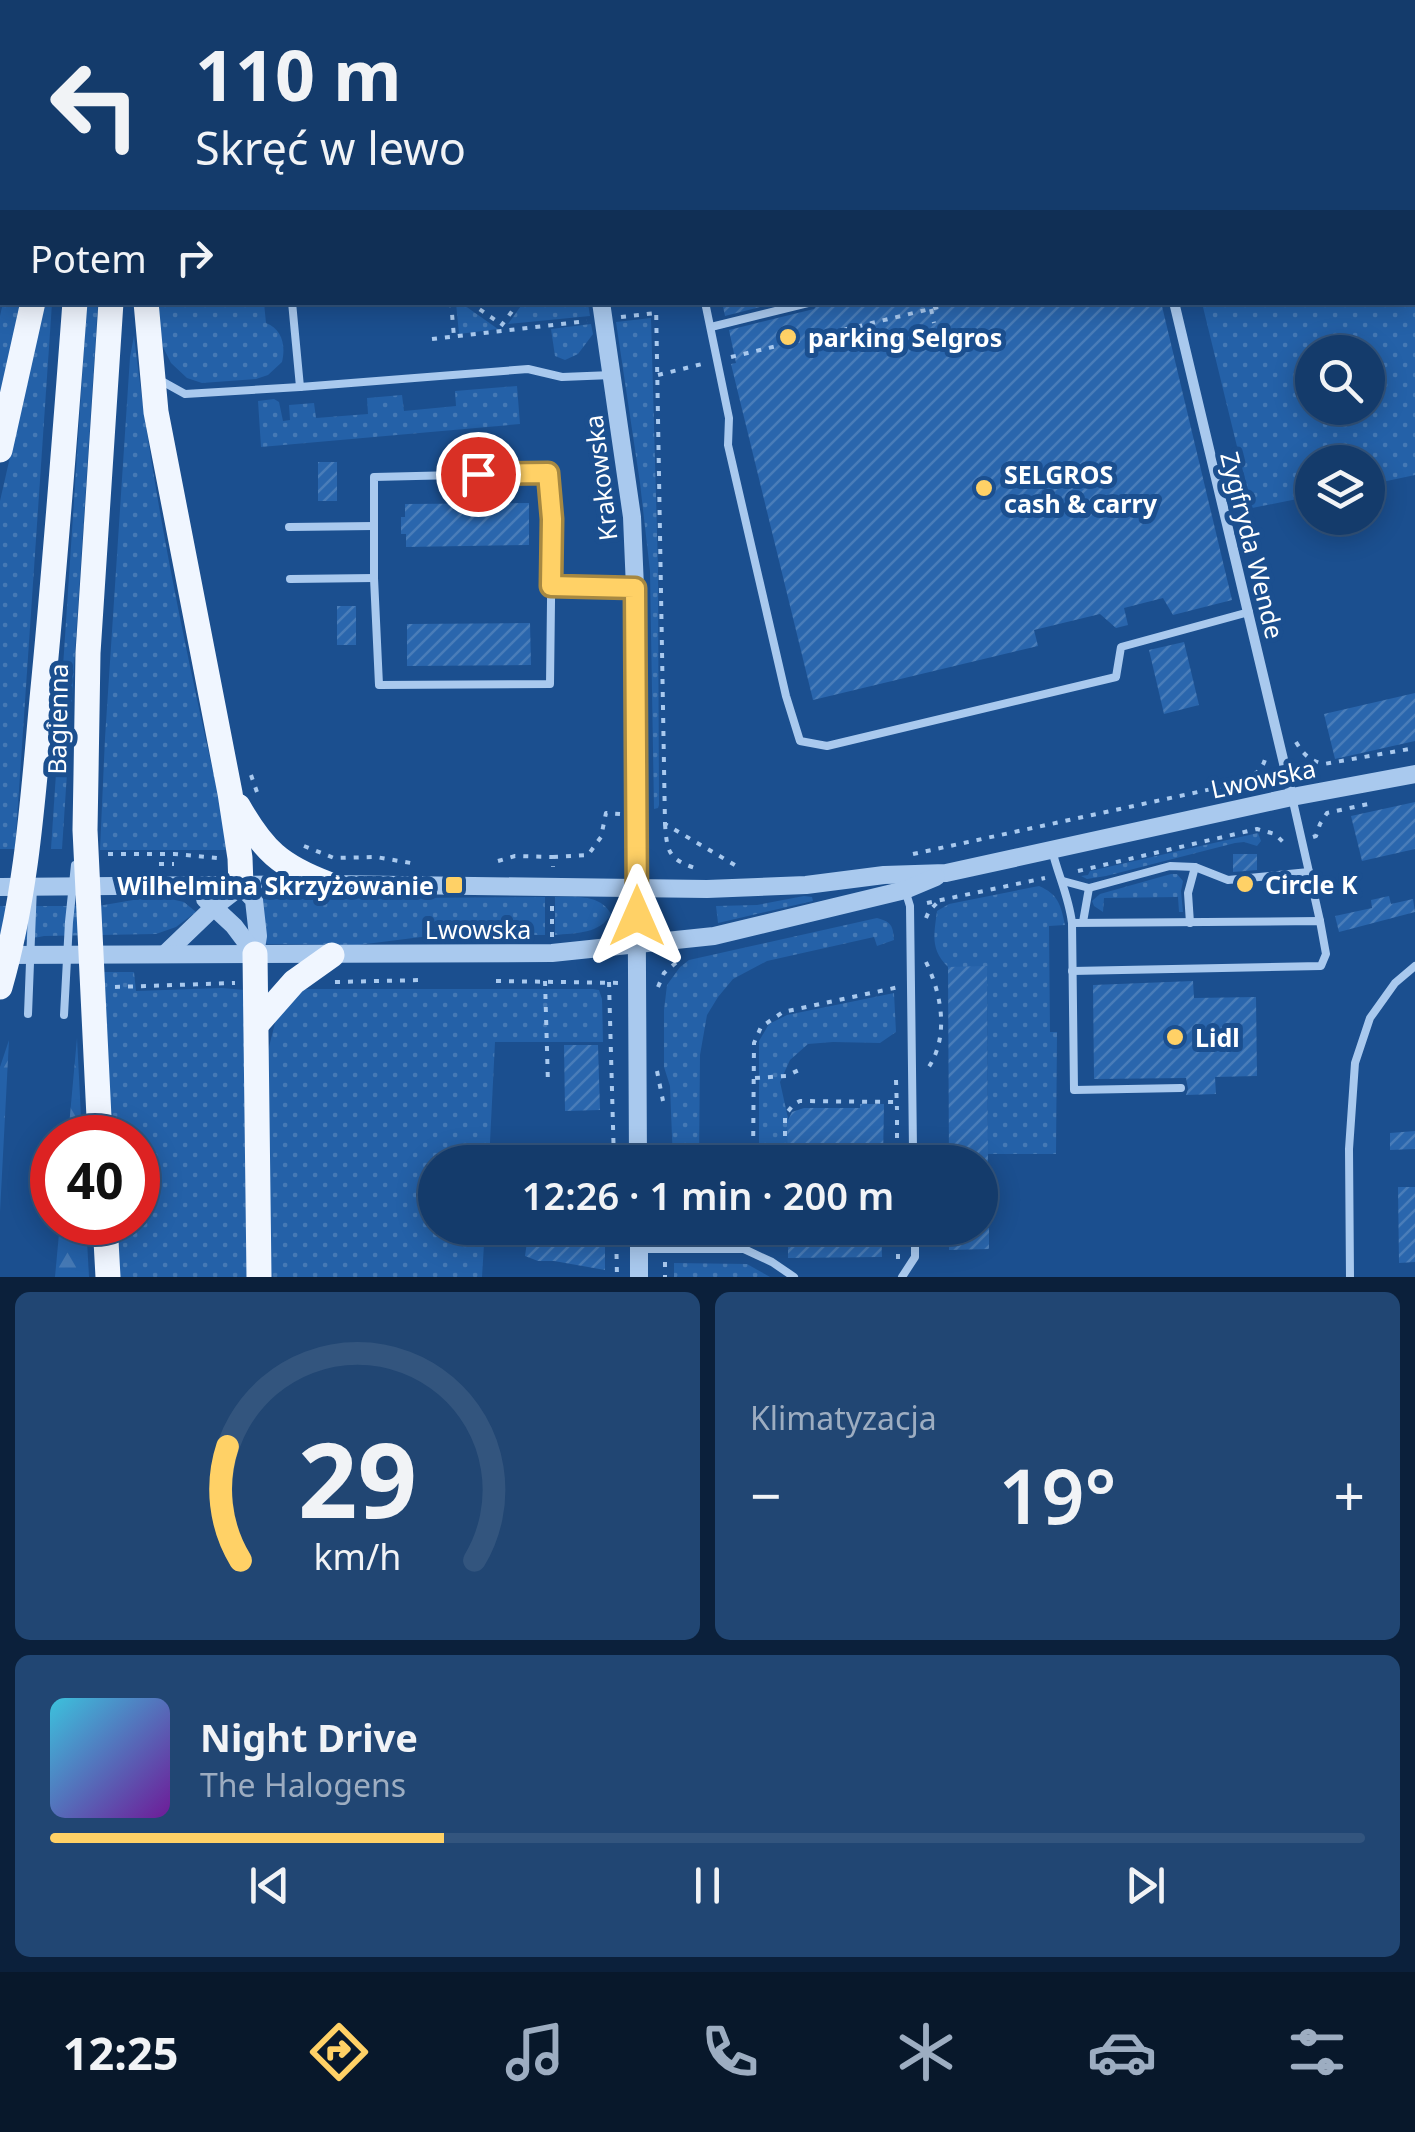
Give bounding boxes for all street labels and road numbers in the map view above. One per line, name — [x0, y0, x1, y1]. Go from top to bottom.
street label: Krakowska — [575, 413, 625, 543]
street label: Zygfryda Wende — [1213, 448, 1293, 642]
street label: Bagienna — [39, 663, 75, 775]
street label: Lwowska — [1207, 750, 1319, 806]
street label: Lwowska — [425, 912, 531, 946]

